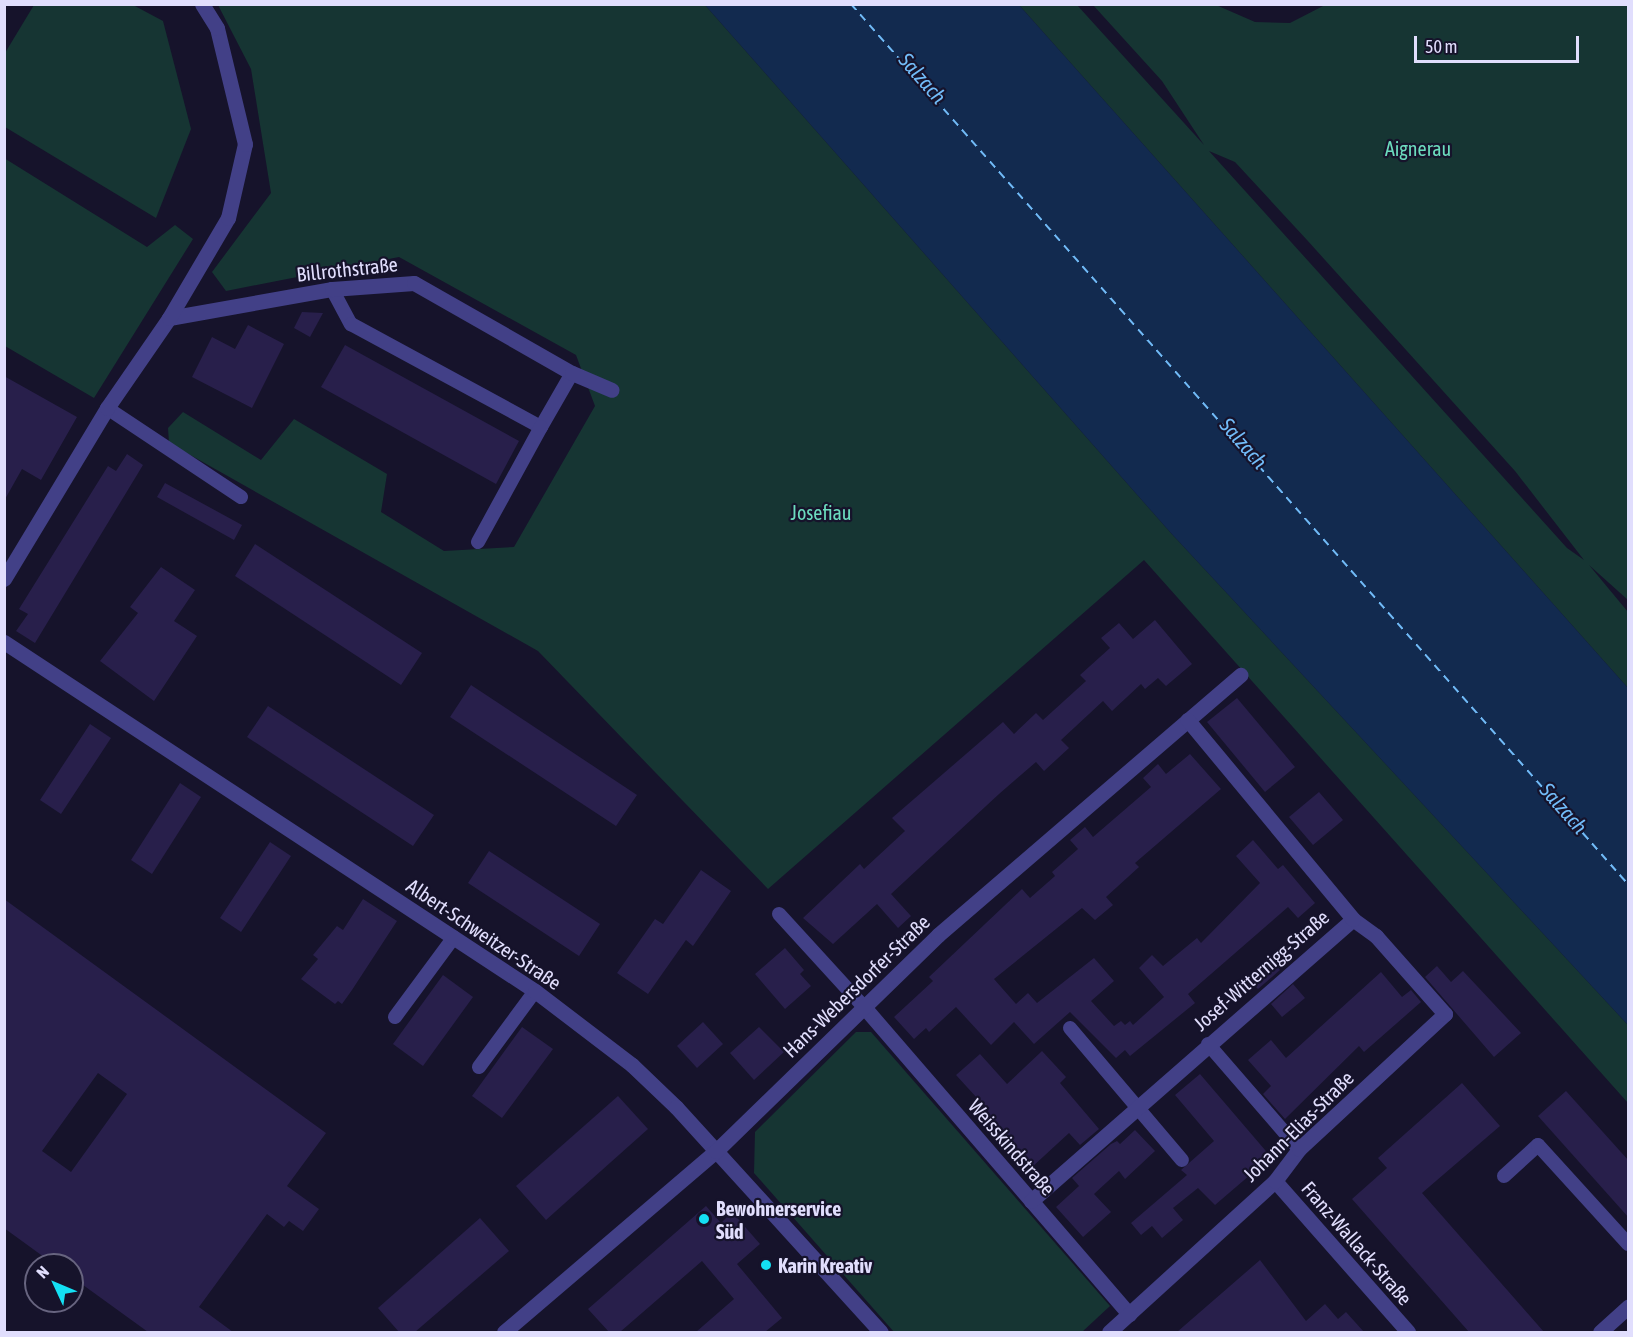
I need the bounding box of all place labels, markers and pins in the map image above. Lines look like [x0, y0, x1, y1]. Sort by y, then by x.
place label: Bewohnerservice Süd [716, 1196, 841, 1243]
marker: Bewohnerservice Süd [697, 1212, 711, 1226]
place label: Karin Kreativ [778, 1253, 872, 1277]
marker: Karin Kreativ [759, 1258, 773, 1272]

